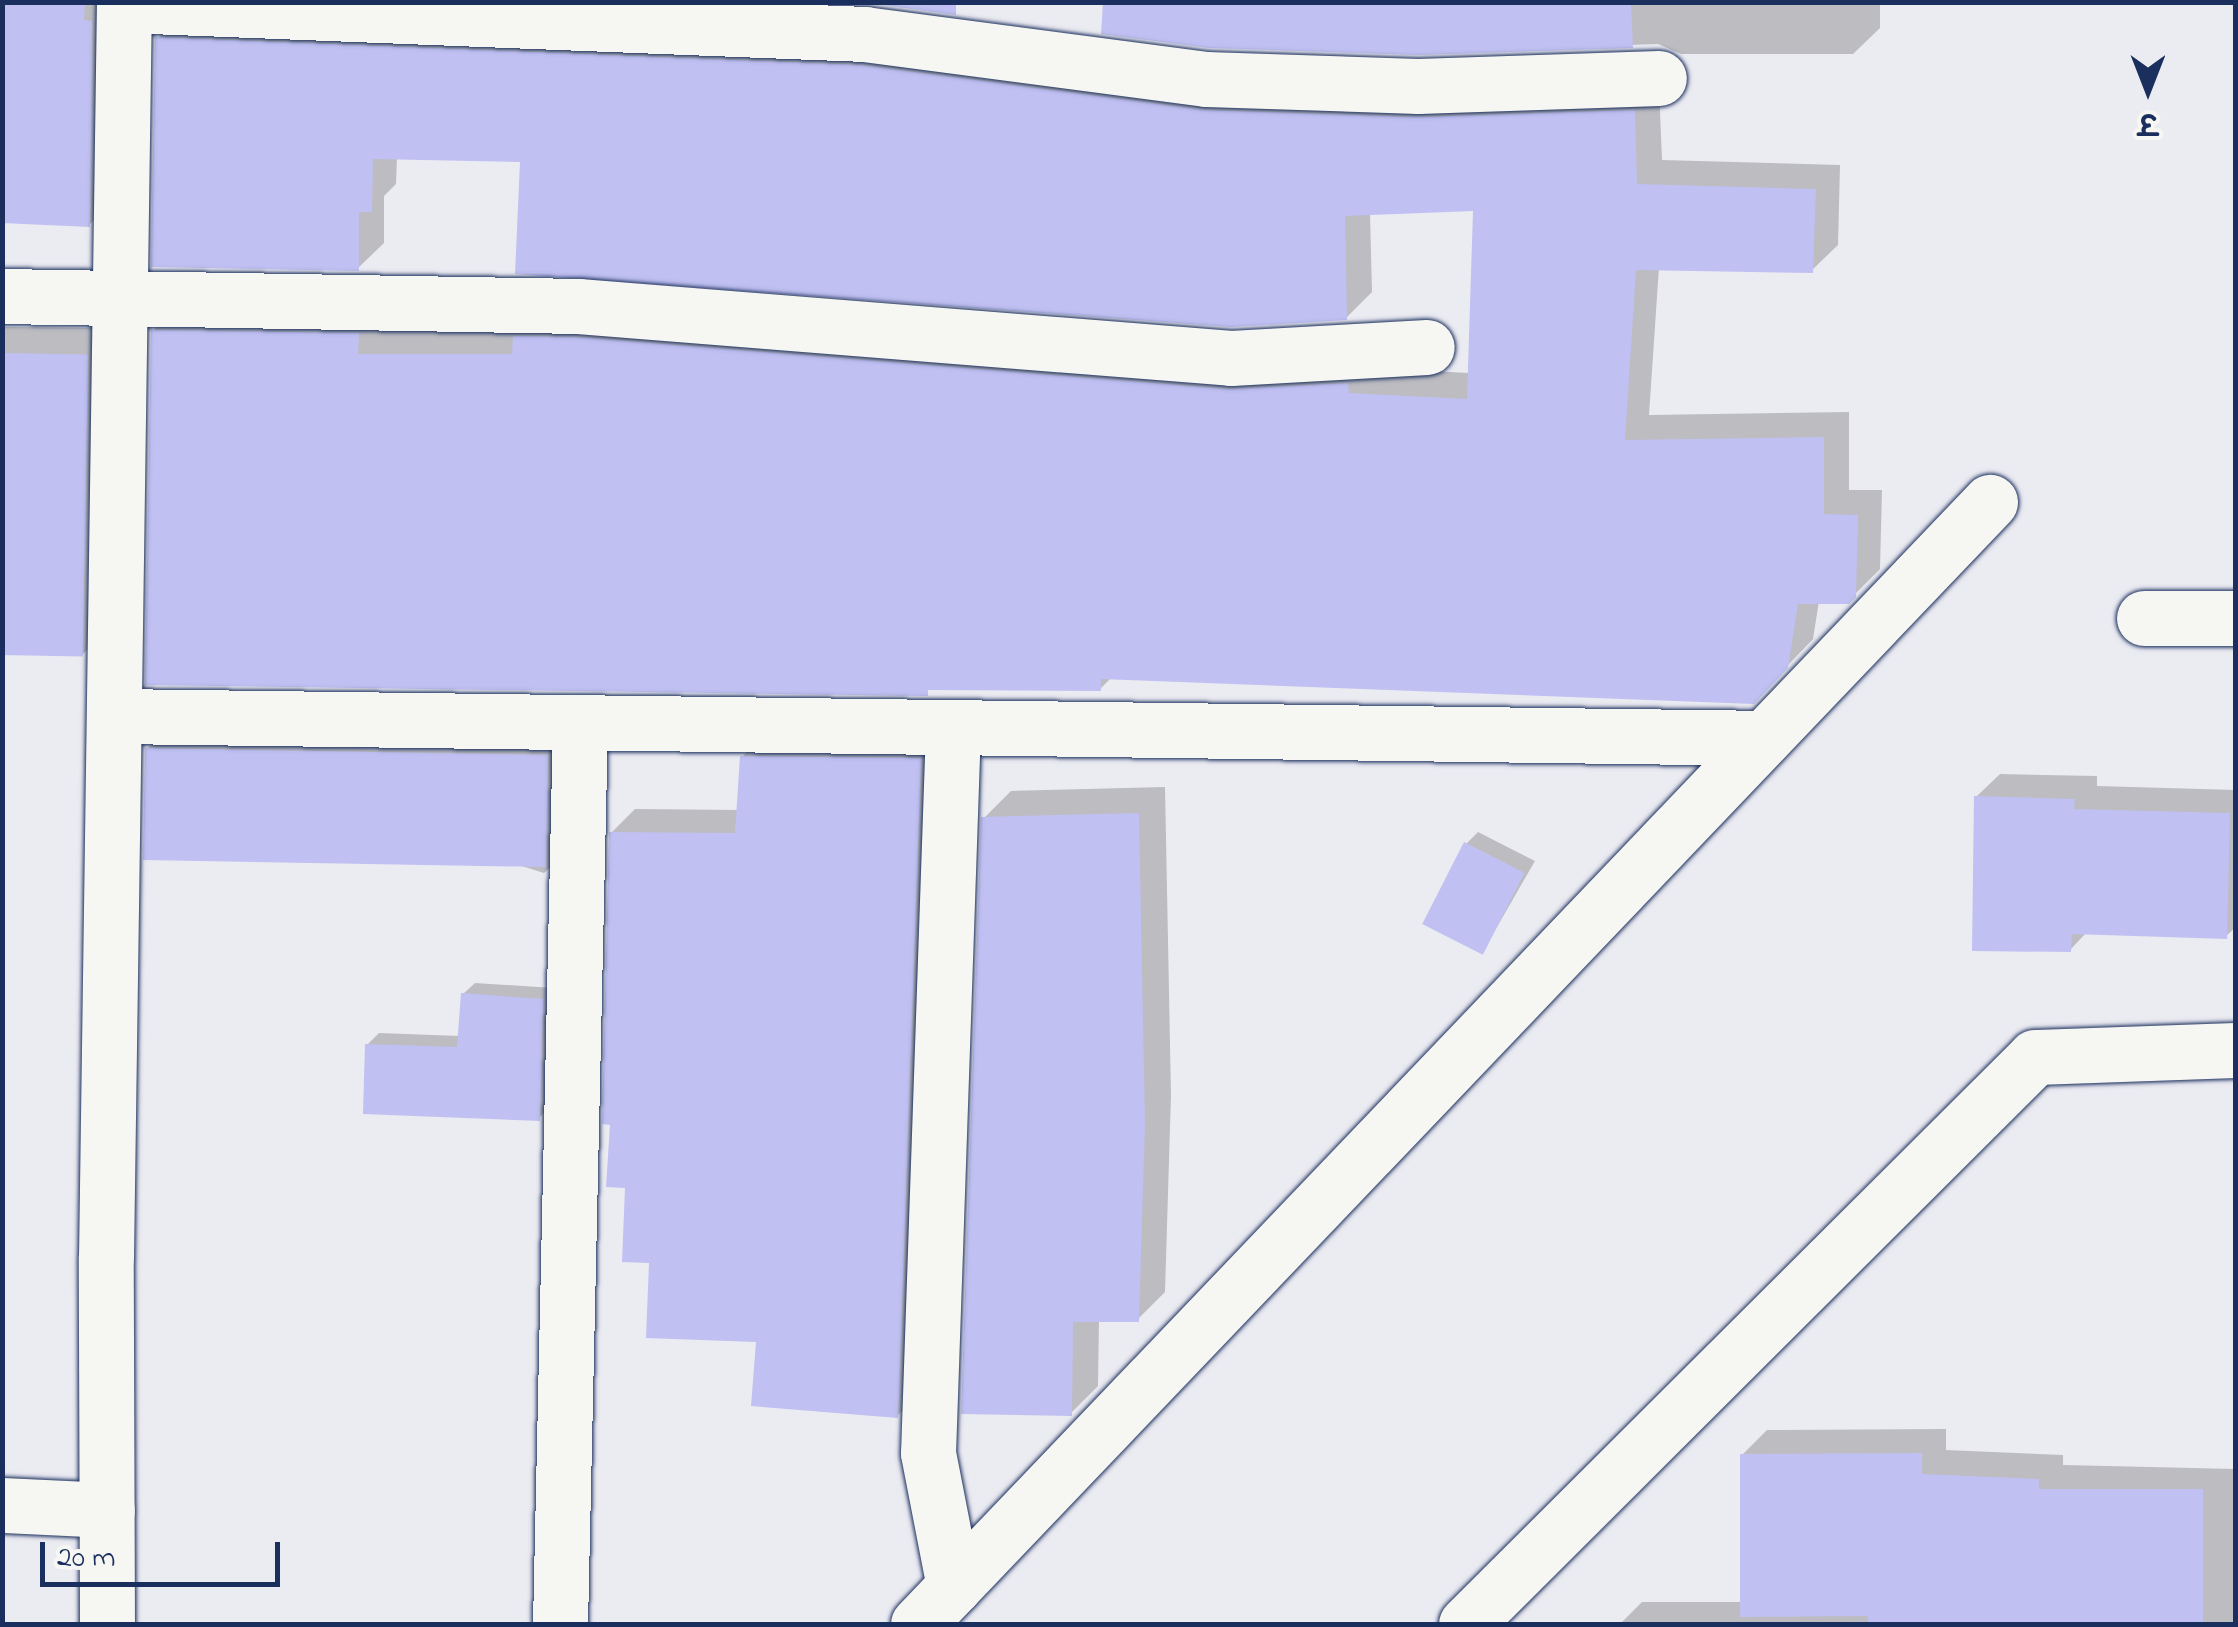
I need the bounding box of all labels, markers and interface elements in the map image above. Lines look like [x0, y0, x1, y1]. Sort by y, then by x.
north arrow [2098, 40, 2198, 140]
text: उ [2139, 100, 2157, 141]
scale bar [45, 1522, 285, 1584]
text: 20 m [57, 1537, 116, 1581]

